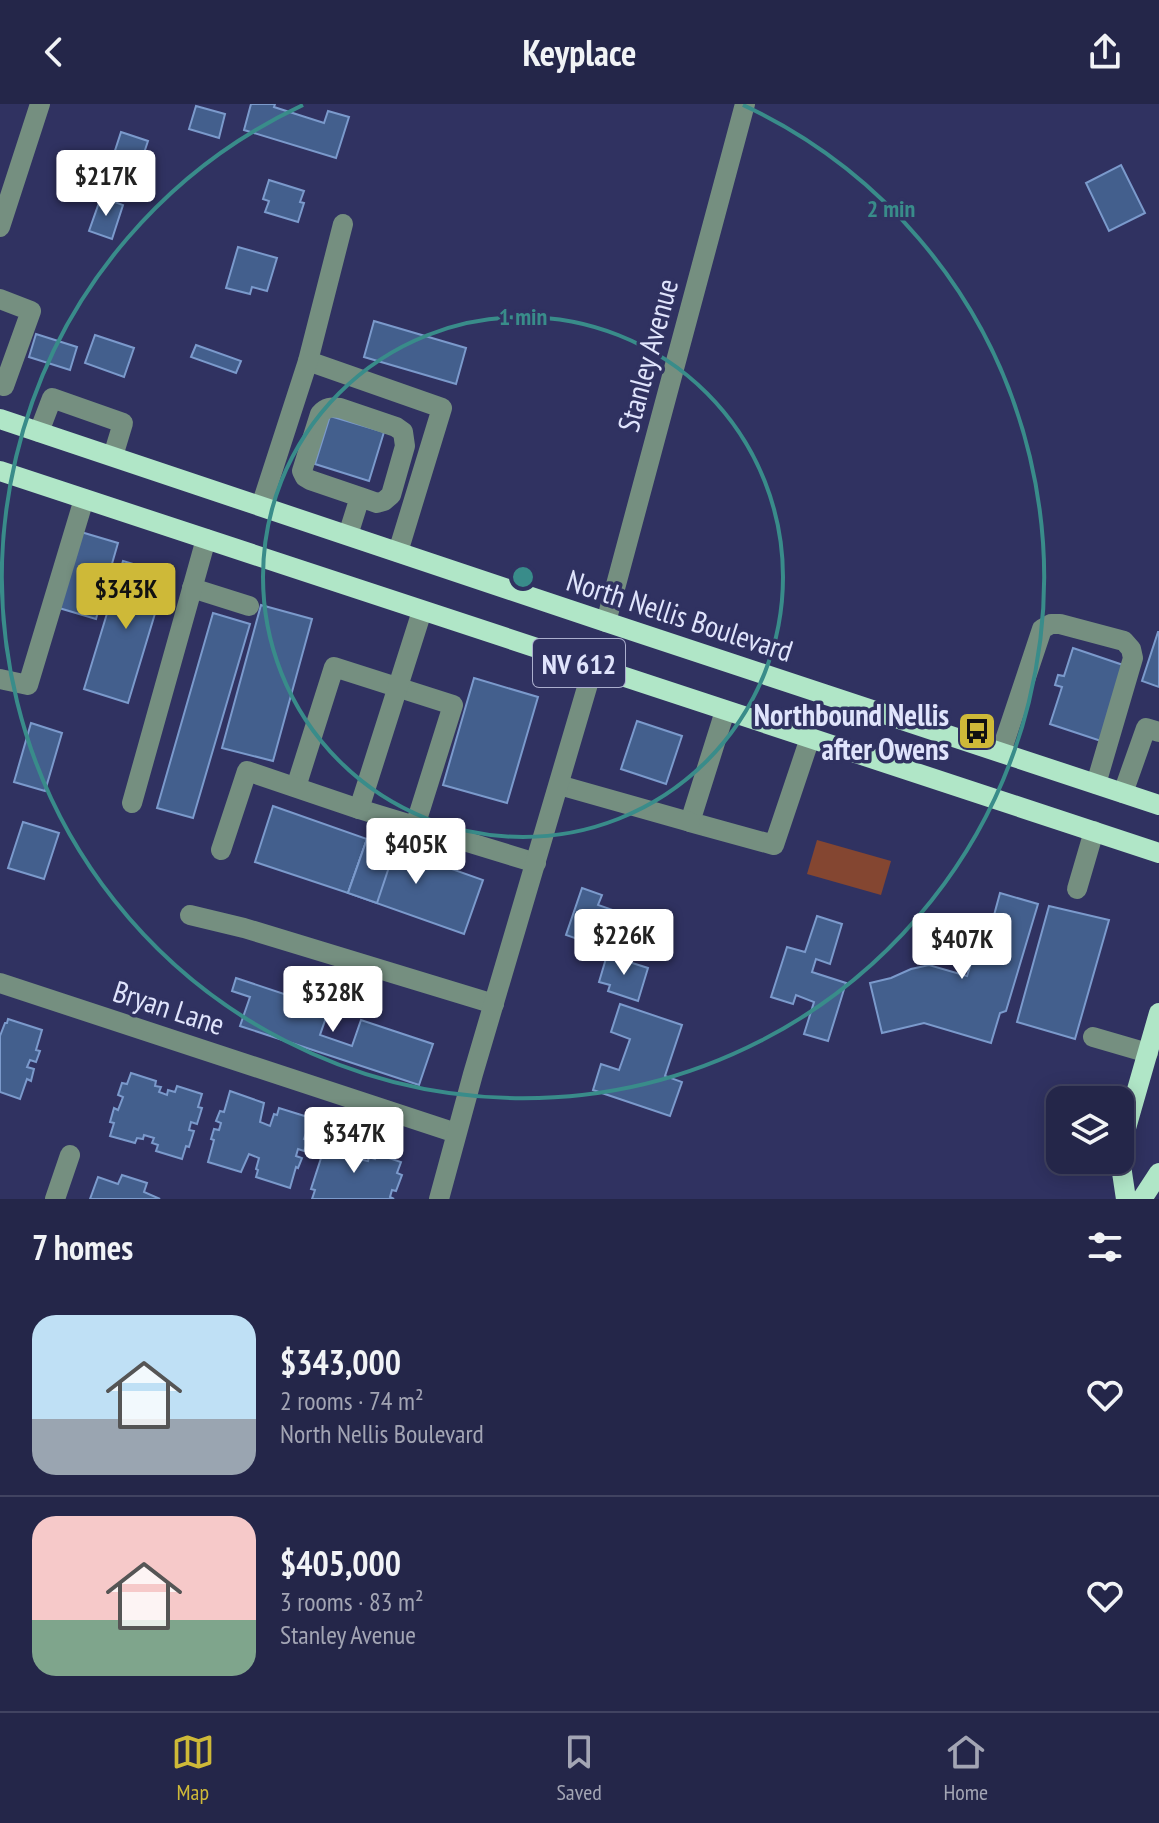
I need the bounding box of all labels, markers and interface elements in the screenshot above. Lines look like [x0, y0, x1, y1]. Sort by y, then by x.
text: Keyplace [523, 29, 636, 76]
icon: back [32, 30, 76, 74]
icon: share [1083, 30, 1127, 74]
pin: $217K [50, 150, 162, 218]
text: $217K [74, 159, 138, 192]
text: 2 min [867, 193, 915, 224]
street label: Stanley Avenue [608, 274, 686, 436]
text: 1 min [499, 301, 547, 332]
street label: North Nellis Boulevard [562, 560, 798, 670]
pin: $343K [70, 563, 182, 631]
centre of rings [509, 563, 537, 591]
text: $343K [94, 572, 158, 605]
road number: NV 612 [533, 639, 625, 687]
place label: Northbound Nellis after Owens [754, 695, 949, 768]
bus stop icon: Northbound Nellis after Owens [956, 710, 998, 752]
pin: $405K [360, 818, 472, 886]
text: $405K [384, 827, 448, 860]
pin: $226K [568, 909, 680, 977]
pin: $407K [906, 913, 1018, 981]
text: $226K [592, 918, 656, 951]
text: $407K [930, 922, 994, 955]
pin: $328K [277, 966, 389, 1034]
street label: Bryan Lane [108, 971, 230, 1043]
text: $328K [301, 975, 365, 1008]
map controls [1046, 1086, 1134, 1174]
button: layers [1046, 1086, 1134, 1174]
pin: $347K [298, 1107, 410, 1175]
text: $347K [322, 1116, 386, 1149]
text: 7 homes [32, 1225, 133, 1269]
icon: filters [1083, 1225, 1127, 1269]
text: $343,000 [280, 1340, 401, 1384]
icon: home [96, 1347, 192, 1443]
icon: heart [1083, 1373, 1127, 1417]
text: 2 rooms · 74 m² [280, 1384, 424, 1417]
text: North Nellis Boulevard [280, 1417, 484, 1450]
text: $405,000 [280, 1541, 401, 1585]
icon: home [96, 1548, 192, 1644]
icon: heart [1083, 1574, 1127, 1618]
text: 3 rooms · 83 m² [280, 1585, 424, 1618]
text: Stanley Avenue [280, 1618, 416, 1651]
tab: Map [171, 1730, 215, 1806]
tab: Saved [556, 1730, 602, 1806]
tab: Home [943, 1730, 988, 1806]

